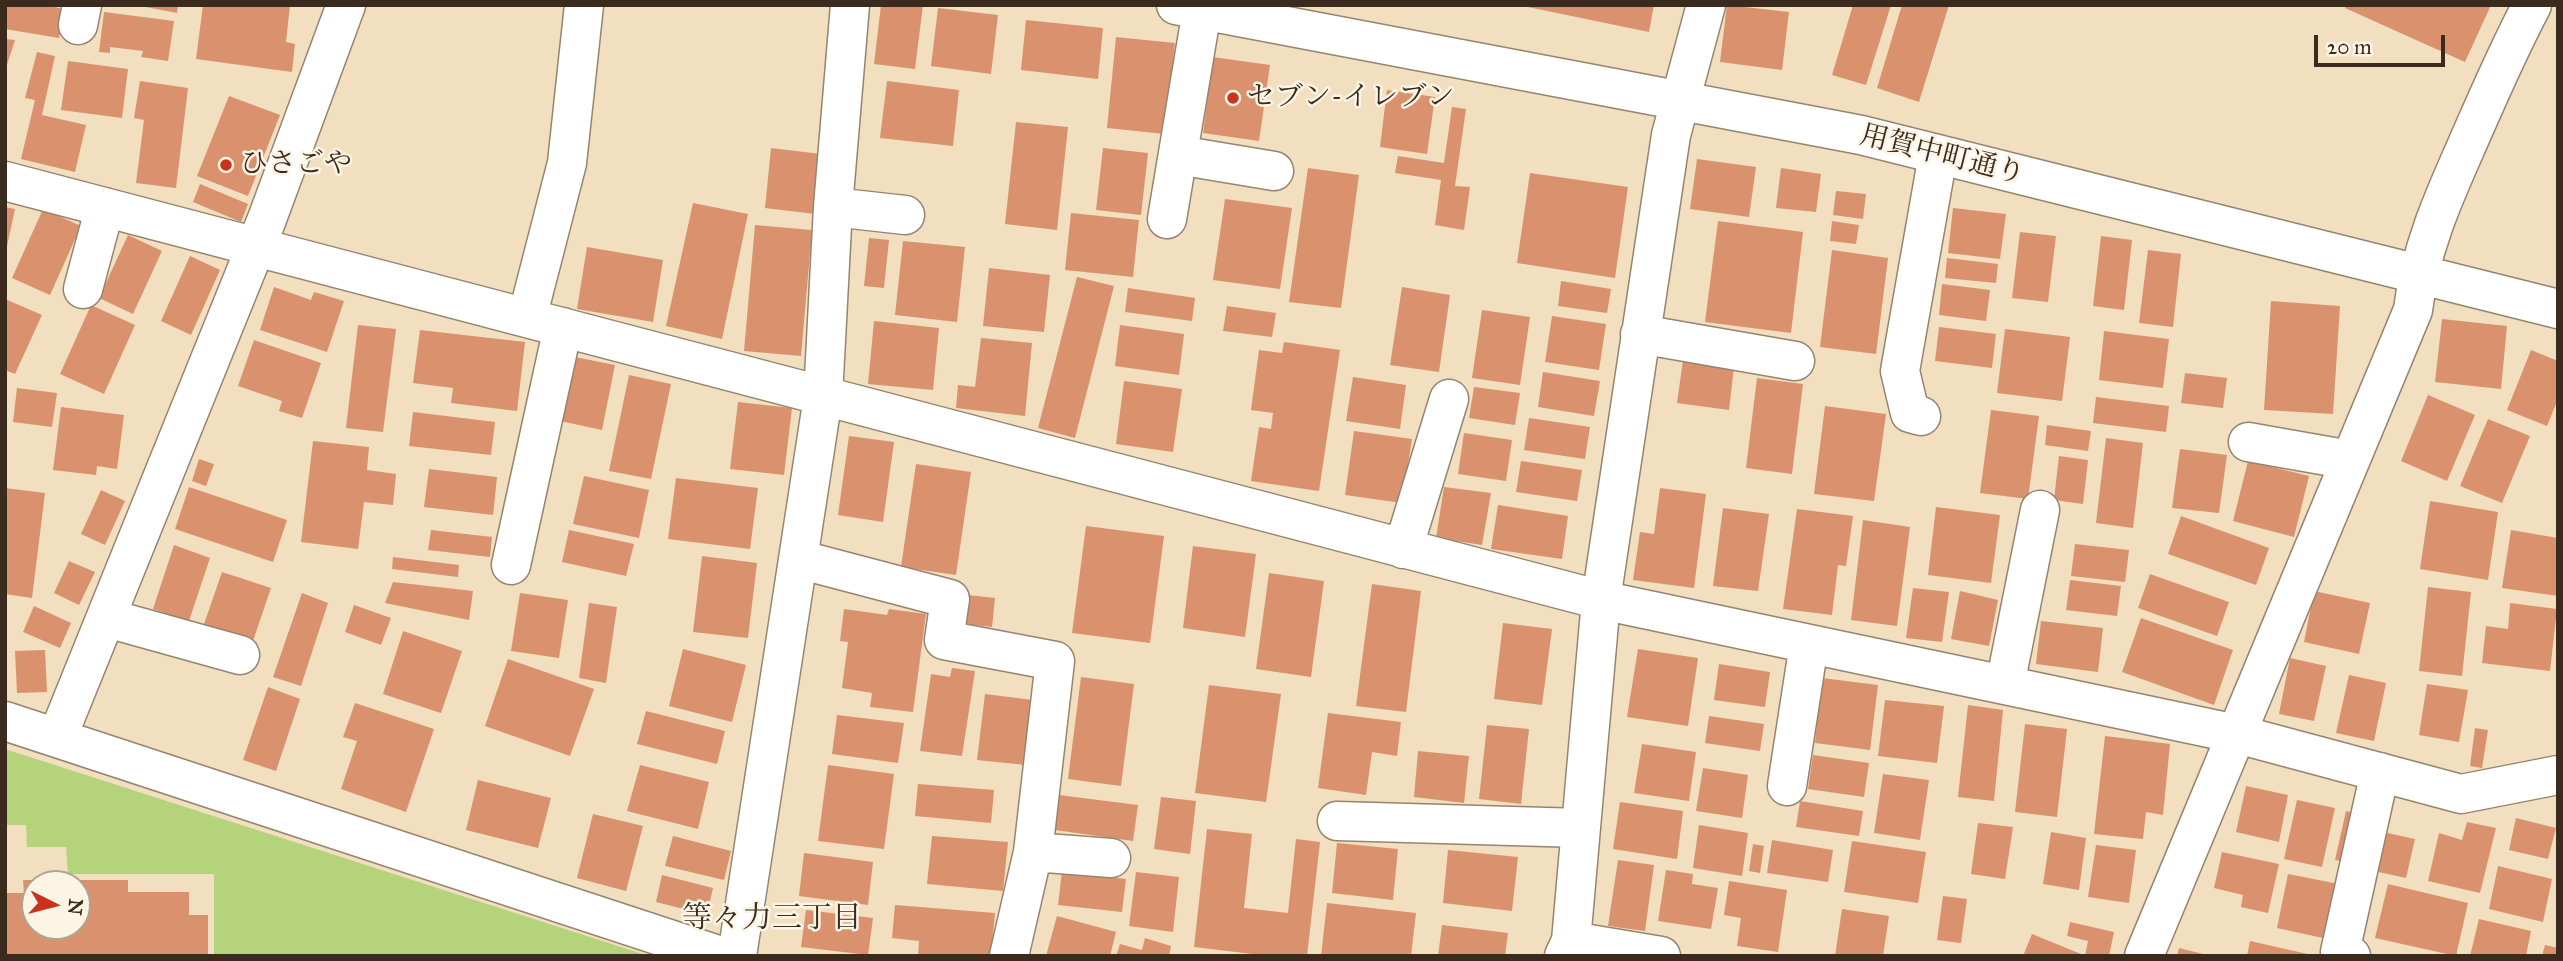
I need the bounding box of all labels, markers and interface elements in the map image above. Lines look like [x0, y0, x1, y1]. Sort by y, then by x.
scale bar [2318, 21, 2449, 65]
text: 20 m [2327, 34, 2372, 60]
place label: セブン-イレブン [1247, 81, 1454, 115]
marker: セブン-イレブン [1225, 90, 1241, 106]
street label: 用賀中町通り [1856, 119, 2028, 193]
place label: ひさごや [240, 148, 352, 182]
marker: ひさごや [218, 157, 234, 173]
north arrow [21, 870, 91, 940]
text: N [63, 898, 88, 916]
district label: 等々力三丁目 [682, 902, 862, 938]

